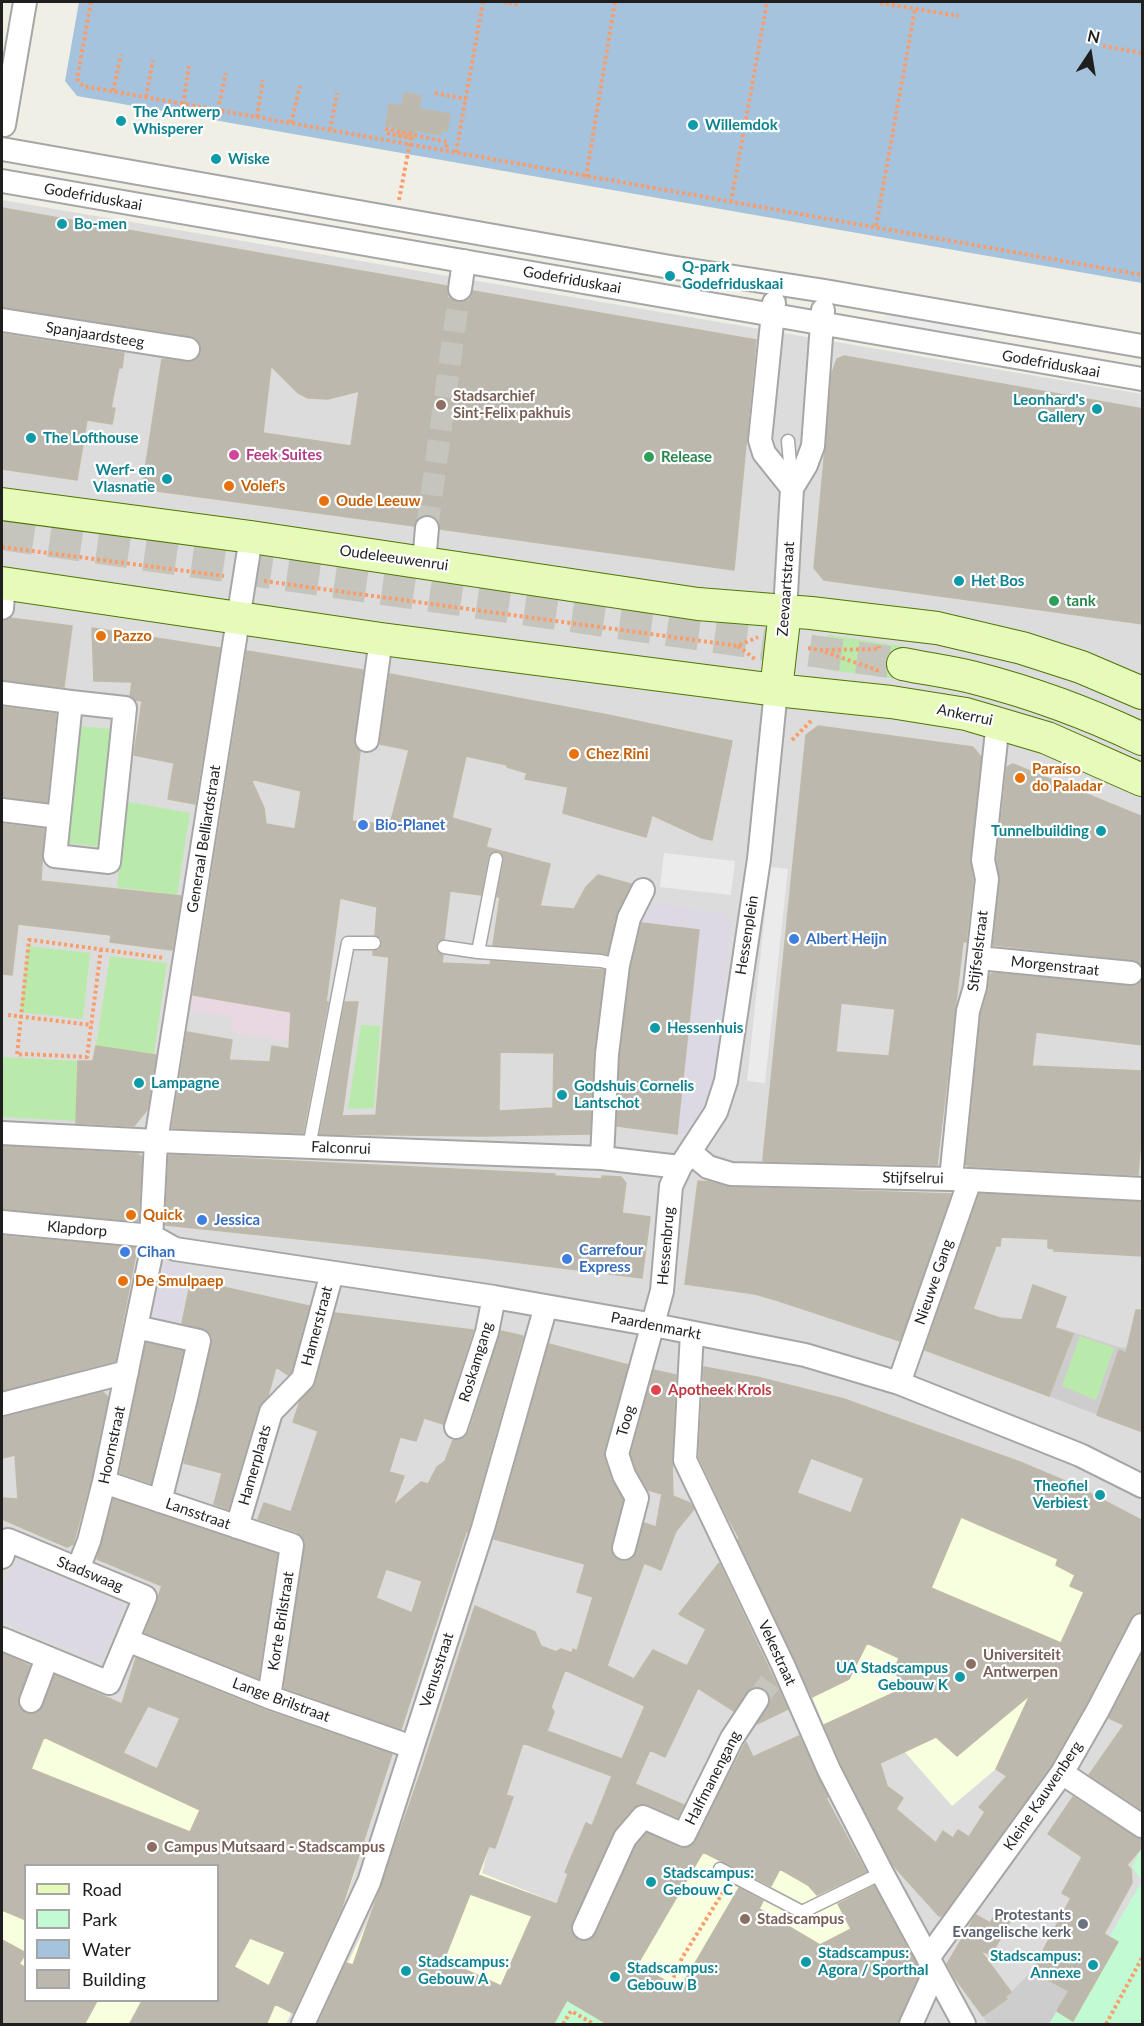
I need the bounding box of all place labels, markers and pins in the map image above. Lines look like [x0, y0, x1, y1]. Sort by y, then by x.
place label: The Antwerp Whisperer [133, 103, 220, 138]
marker: The Antwerp Whisperer [114, 114, 128, 128]
place label: Willemdok [705, 116, 778, 134]
marker: Willemdok [686, 118, 700, 132]
place label: Wiske [228, 150, 270, 168]
marker: Wiske [209, 152, 223, 166]
place label: Bo-men [74, 215, 127, 233]
marker: Bo-men [55, 217, 69, 231]
place label: Q-park Godefriduskaai [682, 258, 783, 293]
marker: Q-park Godefriduskaai [663, 269, 677, 283]
place label: Stadsarchief Sint-Felix pakhuis [453, 387, 571, 422]
place label: Leonhard's Gallery [1013, 391, 1085, 426]
marker: Stadsarchief Sint-Felix pakhuis [434, 398, 448, 412]
marker: Leonhard's Gallery [1090, 402, 1104, 416]
place label: The Lofthouse [43, 429, 139, 447]
marker: The Lofthouse [24, 431, 38, 445]
place label: Feek Suites [246, 446, 322, 464]
marker: Feek Suites [227, 448, 241, 462]
place label: Release [661, 448, 712, 466]
marker: Release [642, 450, 656, 464]
place label: Werf- en Vlasnatie [93, 461, 155, 496]
marker: Werf- en Vlasnatie [160, 472, 174, 486]
place label: Volef's [241, 477, 285, 495]
marker: Volef's [222, 479, 236, 493]
place label: Oude Leeuw [336, 492, 421, 510]
marker: Oude Leeuw [317, 494, 331, 508]
place label: Het Bos [971, 572, 1024, 590]
marker: Het Bos [952, 574, 966, 588]
place label: tank [1066, 592, 1096, 610]
marker: tank [1047, 594, 1061, 608]
place label: Pazzo [113, 627, 152, 645]
marker: Pazzo [94, 629, 108, 643]
place label: Chez Rini [586, 745, 649, 763]
marker: Chez Rini [567, 747, 581, 761]
place label: Paraíso do Paladar [1032, 760, 1102, 795]
marker: Paraíso do Paladar [1013, 771, 1027, 785]
place label: Bio-Planet [375, 816, 445, 834]
marker: Bio-Planet [356, 818, 370, 832]
place label: Tunnelbuilding [991, 822, 1089, 840]
marker: Tunnelbuilding [1094, 824, 1108, 838]
place label: Albert Heijn [806, 930, 887, 948]
marker: Albert Heijn [787, 932, 801, 946]
place label: Hessenhuis [667, 1019, 743, 1037]
marker: Hessenhuis [648, 1021, 662, 1035]
place label: Lampagne [151, 1074, 219, 1092]
marker: Lampagne [132, 1076, 146, 1090]
place label: Godshuis Cornelis Lantschot [574, 1077, 694, 1112]
marker: Godshuis Cornelis Lantschot [555, 1088, 569, 1102]
place label: Quick [143, 1206, 183, 1224]
marker: Quick [124, 1208, 138, 1222]
place label: Jessica [214, 1211, 260, 1229]
marker: Jessica [195, 1213, 209, 1227]
place label: Carrefour Express [579, 1241, 643, 1276]
place label: Cihan [137, 1243, 175, 1261]
marker: Cihan [118, 1245, 132, 1259]
marker: Carrefour Express [560, 1252, 574, 1266]
place label: De Smulpaep [135, 1272, 223, 1290]
marker: De Smulpaep [116, 1274, 130, 1288]
place label: Apotheek Krols [668, 1381, 772, 1399]
marker: Apotheek Krols [649, 1383, 663, 1397]
place label: Theofiel Verbiest [1033, 1477, 1088, 1512]
marker: Theofiel Verbiest [1093, 1488, 1107, 1502]
place label: Universiteit Antwerpen [983, 1646, 1061, 1681]
marker: Universiteit Antwerpen [964, 1657, 978, 1671]
place label: UA Stadscampus Gebouw K [836, 1659, 948, 1694]
marker: UA Stadscampus Gebouw K [953, 1670, 967, 1684]
place label: Campus Mutsaard - Stadscampus [164, 1838, 385, 1856]
marker: Campus Mutsaard - Stadscampus [145, 1840, 159, 1854]
place label: Stadscampus: Gebouw C [663, 1864, 754, 1899]
marker: Stadscampus: Gebouw C [644, 1875, 658, 1889]
place label: Protestants Evangelische kerk [952, 1906, 1071, 1941]
place label: Stadscampus [757, 1910, 844, 1928]
marker: Stadscampus [738, 1912, 752, 1926]
marker: Protestants Evangelische kerk [1076, 1917, 1090, 1931]
place label: Stadscampus: Agora / Sporthal [818, 1944, 928, 1979]
place label: Stadscampus: Annexe [990, 1947, 1081, 1982]
place label: Stadscampus: Gebouw A [418, 1953, 509, 1988]
marker: Stadscampus: Agora / Sporthal [799, 1955, 813, 1969]
marker: Stadscampus: Annexe [1086, 1958, 1100, 1972]
place label: Stadscampus: Gebouw B [627, 1959, 718, 1994]
marker: Stadscampus: Gebouw A [399, 1964, 413, 1978]
marker: Stadscampus: Gebouw B [608, 1970, 622, 1984]

